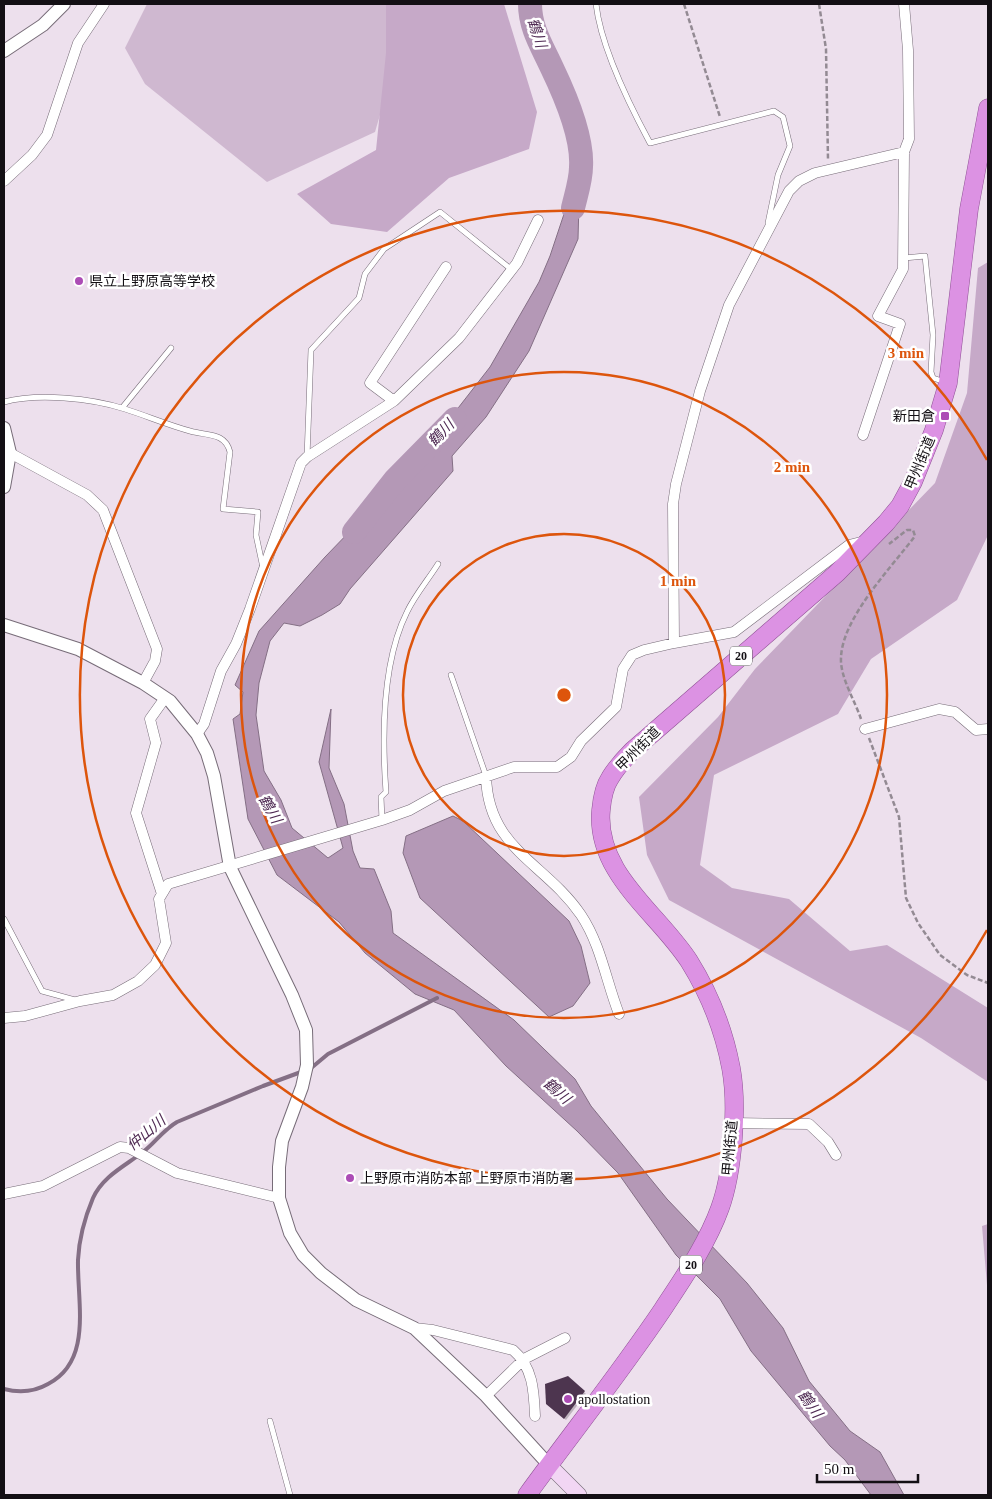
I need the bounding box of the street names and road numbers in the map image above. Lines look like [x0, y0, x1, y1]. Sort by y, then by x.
street label: 甲州街道 [901, 434, 938, 492]
road number: 20 [730, 646, 752, 666]
street label: 甲州街道 [612, 723, 663, 774]
street label: 甲州街道 [719, 1119, 740, 1177]
road number: 20 [680, 1256, 702, 1274]

